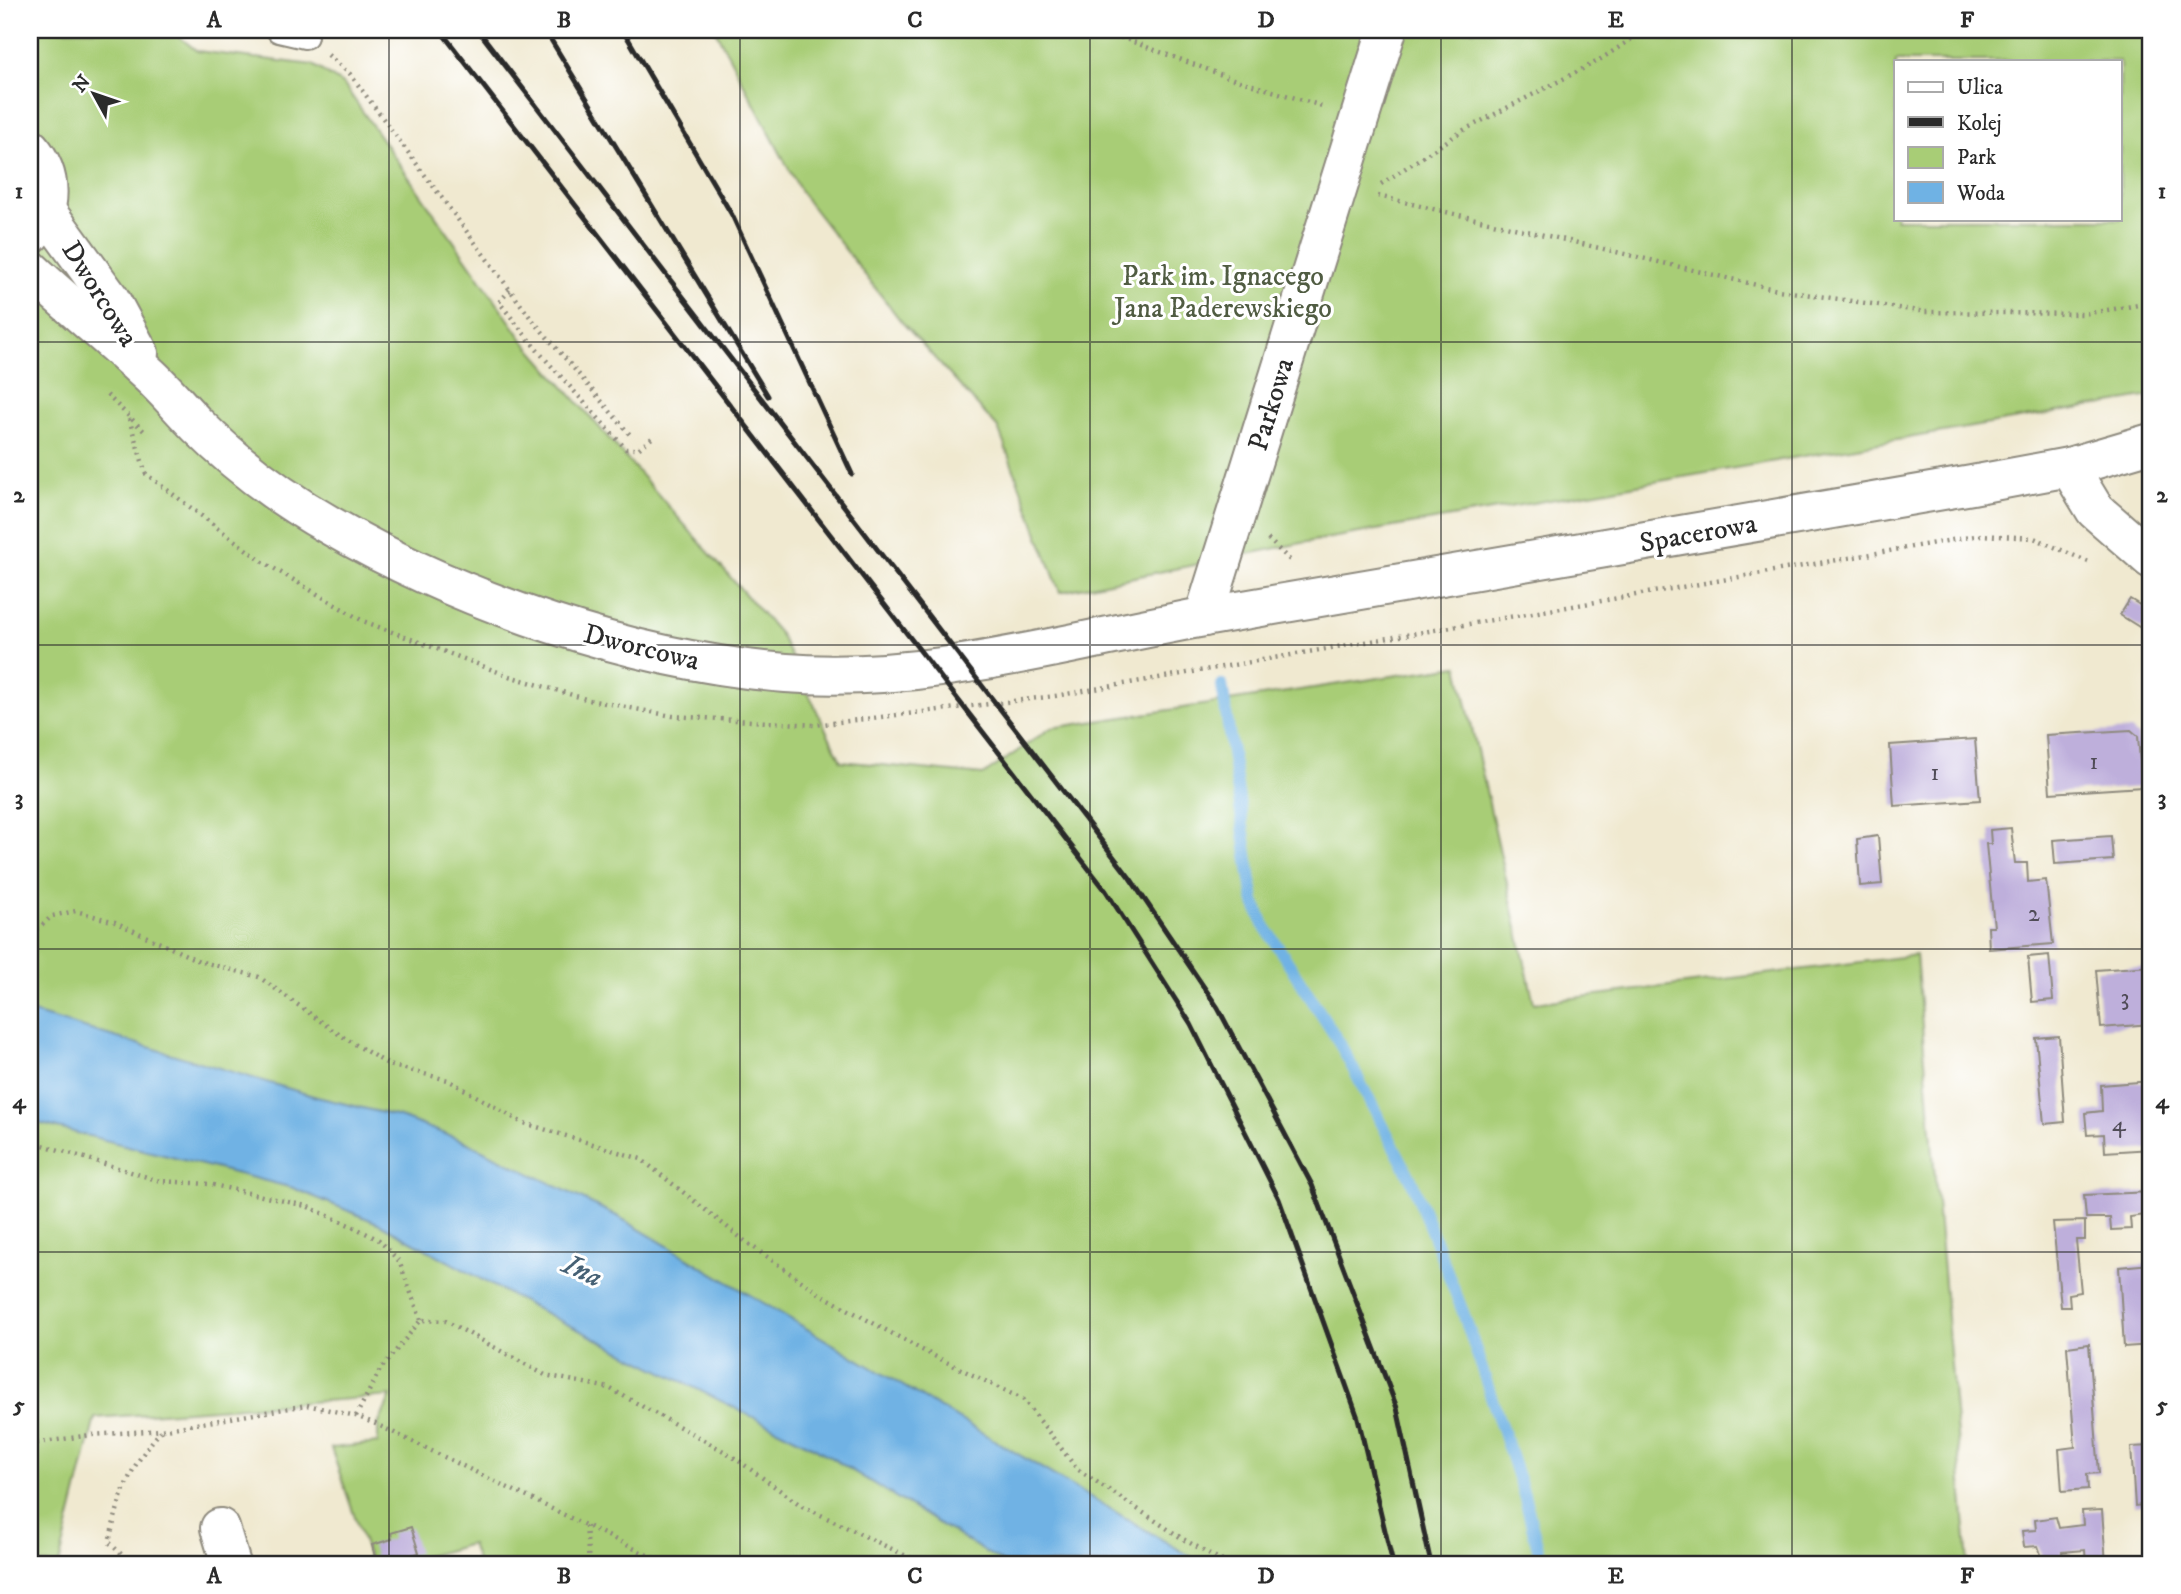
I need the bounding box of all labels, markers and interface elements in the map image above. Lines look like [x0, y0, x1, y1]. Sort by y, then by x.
text: A [206, 6, 223, 35]
text: B [557, 6, 571, 35]
text: C [907, 6, 923, 35]
text: D [1257, 6, 1275, 35]
text: E [1608, 6, 1624, 35]
text: F [1960, 6, 1975, 35]
north arrow [60, 60, 130, 130]
legend [1894, 60, 2122, 220]
text: N [68, 70, 96, 97]
text: Ulica [1957, 75, 2003, 101]
text: Kolej [1957, 111, 2002, 137]
text: Park [1957, 145, 1997, 171]
text: 1 [15, 177, 23, 206]
text: 1 [2158, 177, 2166, 206]
text: Woda [1956, 181, 2005, 207]
street label: Dworcowa [54, 234, 146, 353]
park label: Park im. Ignacego Jana Paderewskiego [1111, 259, 1332, 326]
street label: Parkowa [1241, 354, 1302, 455]
text: 2 [13, 481, 25, 510]
text: 2 [2156, 481, 2168, 510]
street label: Spacerowa [1637, 506, 1760, 561]
street label: Dworcowa [580, 616, 703, 679]
house number: 1 [2090, 747, 2098, 777]
house number: 1 [1931, 758, 1939, 788]
text: 3 [15, 784, 23, 813]
text: 3 [2158, 784, 2166, 813]
house number: 2 [2028, 899, 2040, 929]
house number: 3 [2121, 983, 2129, 1013]
text: 4 [12, 1087, 27, 1116]
text: 4 [2155, 1087, 2170, 1116]
house number: 4 [2112, 1109, 2127, 1139]
water label: Ina [555, 1245, 608, 1297]
text: 5 [12, 1391, 25, 1420]
text: 5 [2155, 1391, 2168, 1420]
text: A [206, 1562, 223, 1591]
text: B [557, 1562, 571, 1591]
text: C [907, 1562, 923, 1591]
text: D [1257, 1562, 1275, 1591]
text: E [1608, 1562, 1624, 1591]
text: F [1960, 1562, 1975, 1591]

